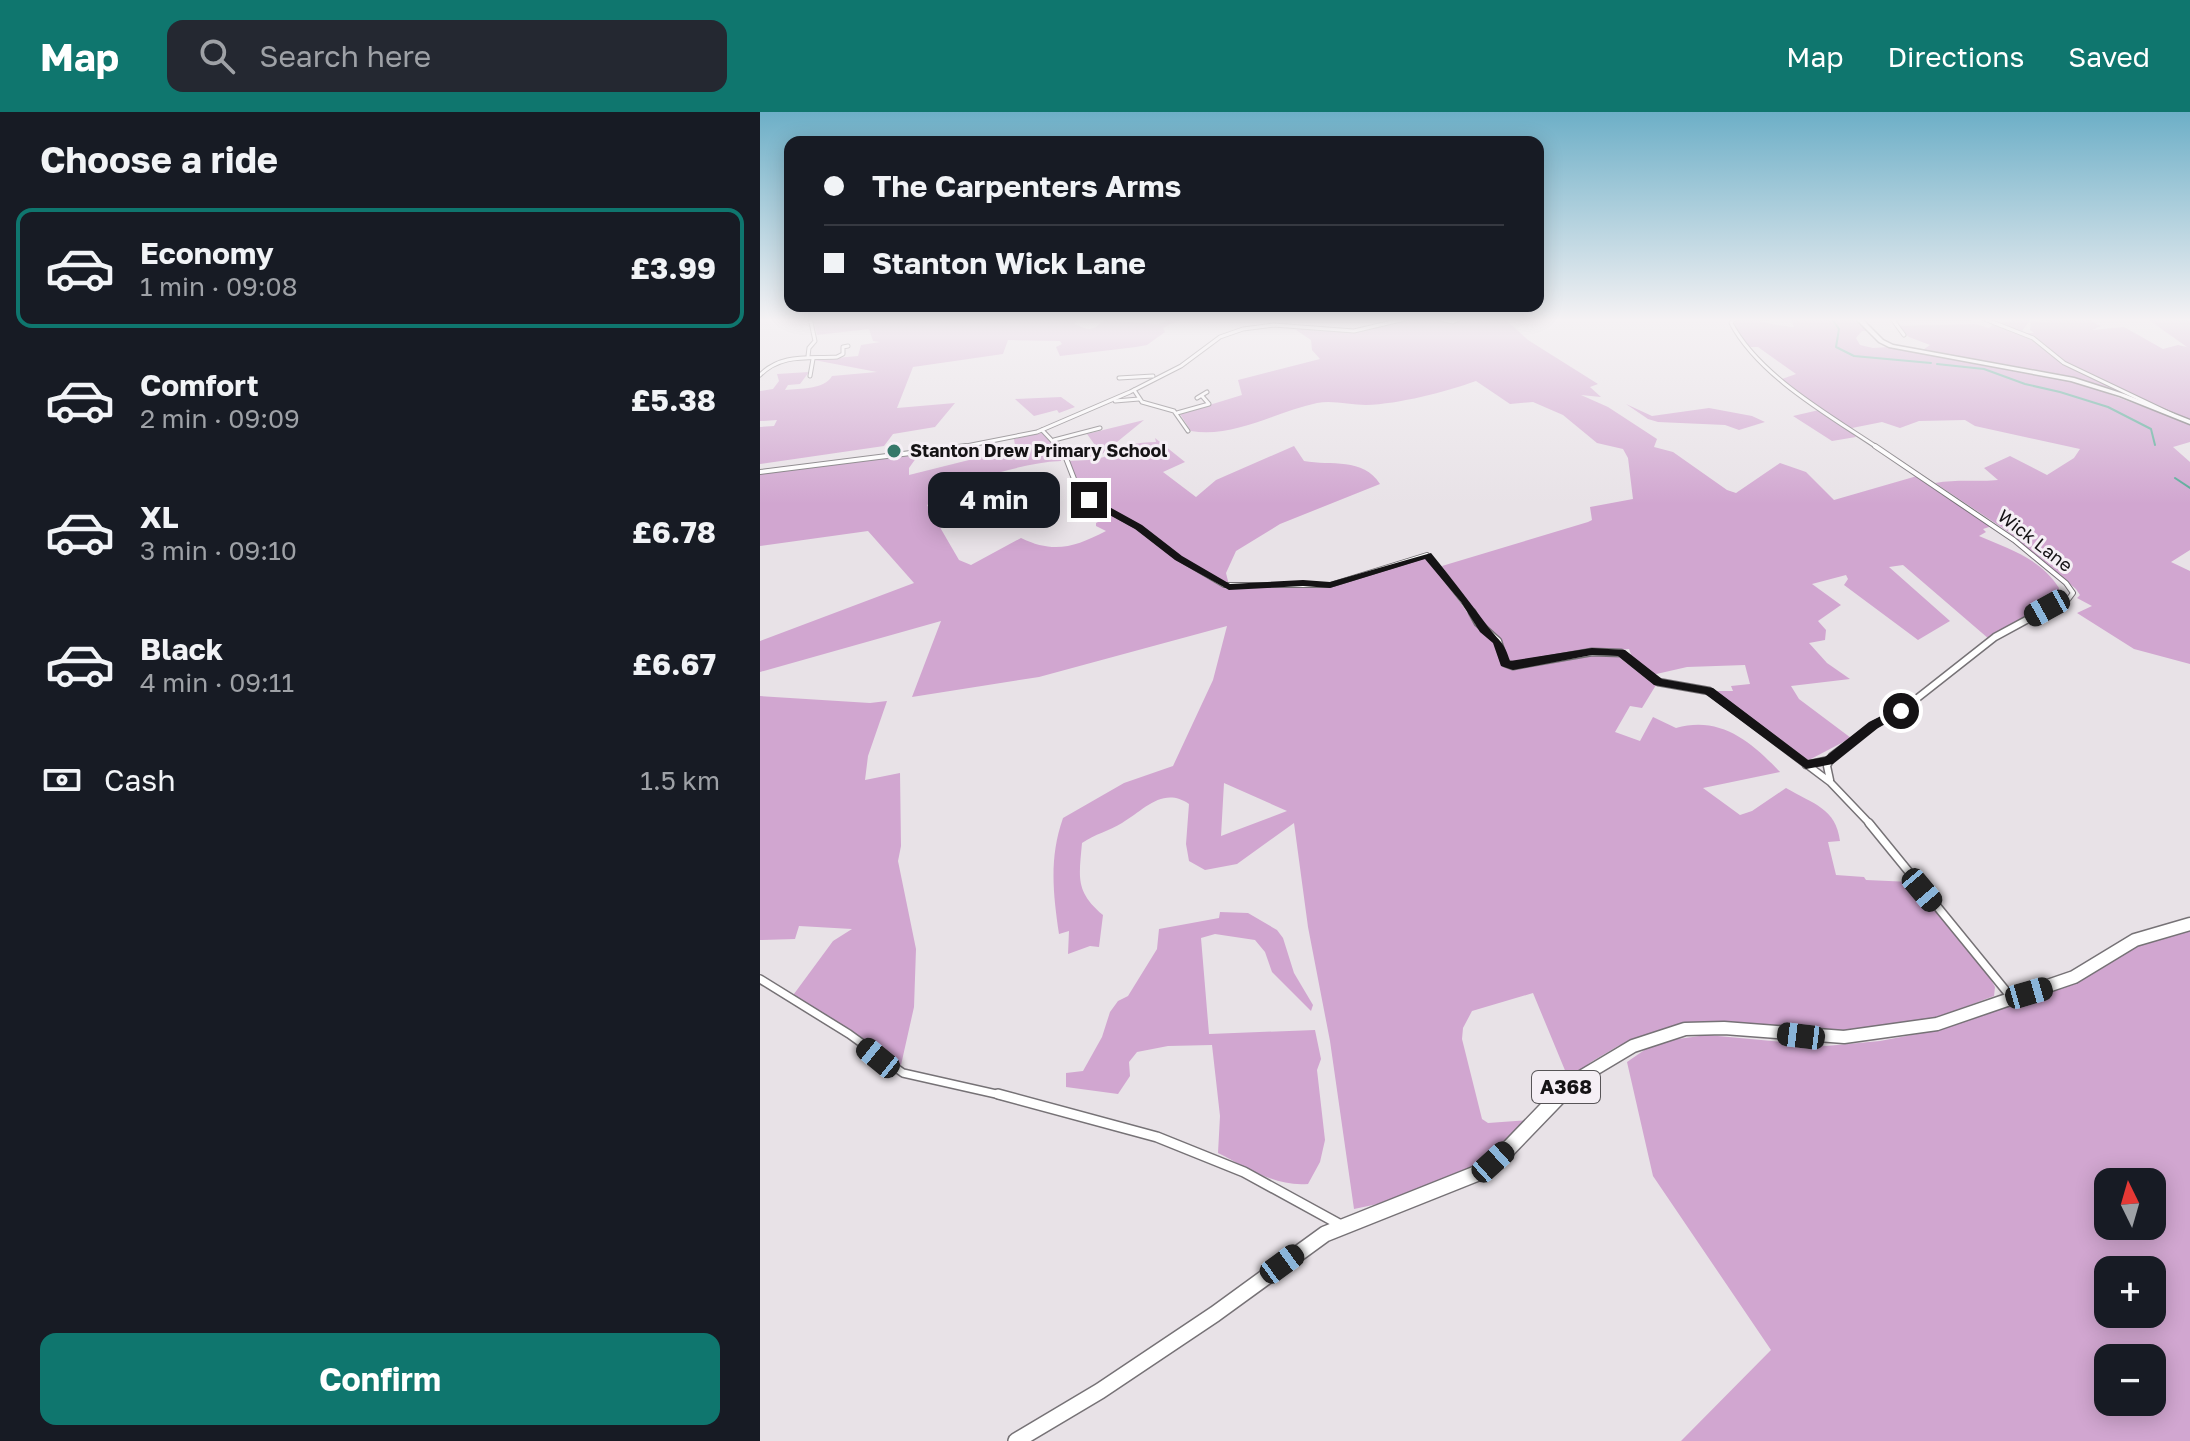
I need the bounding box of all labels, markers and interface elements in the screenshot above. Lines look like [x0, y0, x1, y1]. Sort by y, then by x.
search box [167, 20, 727, 92]
text: Map [40, 34, 119, 79]
icon: search [195, 34, 239, 78]
text: Search here [259, 38, 431, 74]
text: Map [1786, 40, 1843, 73]
text: Directions [1887, 40, 2024, 73]
text: Saved [2068, 40, 2150, 73]
text: Choose a ride [40, 138, 278, 181]
text: The Carpenters Arms [872, 168, 1181, 204]
icon: car [44, 232, 116, 304]
text: Economy [140, 235, 274, 271]
text: Stanton Wick Lane [872, 245, 1146, 281]
text: £3.99 [630, 250, 716, 286]
text: 1 min · 09:08 [140, 271, 298, 302]
icon: car [44, 364, 116, 436]
text: Comfort [140, 367, 259, 403]
text: £5.38 [631, 382, 716, 418]
text: 2 min · 09:09 [140, 403, 300, 434]
place label: Stanton Drew Primary School [910, 439, 1167, 461]
marker: Stanton Drew Primary School [885, 442, 903, 460]
callout: 4 min [929, 472, 1061, 528]
route end [1071, 482, 1107, 518]
text: 4 min [960, 484, 1028, 515]
icon: car [44, 496, 116, 568]
text: XL [140, 499, 179, 535]
street label: Wick Lane [1994, 504, 2077, 576]
text: £6.78 [632, 514, 716, 550]
text: 3 min · 09:10 [140, 535, 297, 566]
car [2020, 586, 2074, 630]
icon: car [44, 628, 116, 700]
text: Black [140, 631, 223, 667]
text: £6.67 [632, 646, 716, 682]
text: 4 min · 09:11 [140, 667, 294, 698]
route start [1883, 693, 1919, 729]
icon: cash [40, 758, 84, 802]
text: Cash [104, 762, 176, 798]
text: 1.5 km [640, 765, 720, 796]
car [1897, 864, 1947, 916]
car [2003, 975, 2055, 1011]
car [1776, 1021, 1826, 1051]
car [852, 1034, 904, 1082]
road number: A368 [1532, 1071, 1600, 1103]
car [1467, 1137, 1519, 1187]
north arrow [2094, 1168, 2166, 1240]
map controls [2094, 1168, 2166, 1416]
car [1256, 1240, 1308, 1288]
button: + [2094, 1256, 2166, 1328]
button: Confirm [40, 1333, 720, 1425]
button: − [2094, 1344, 2166, 1416]

